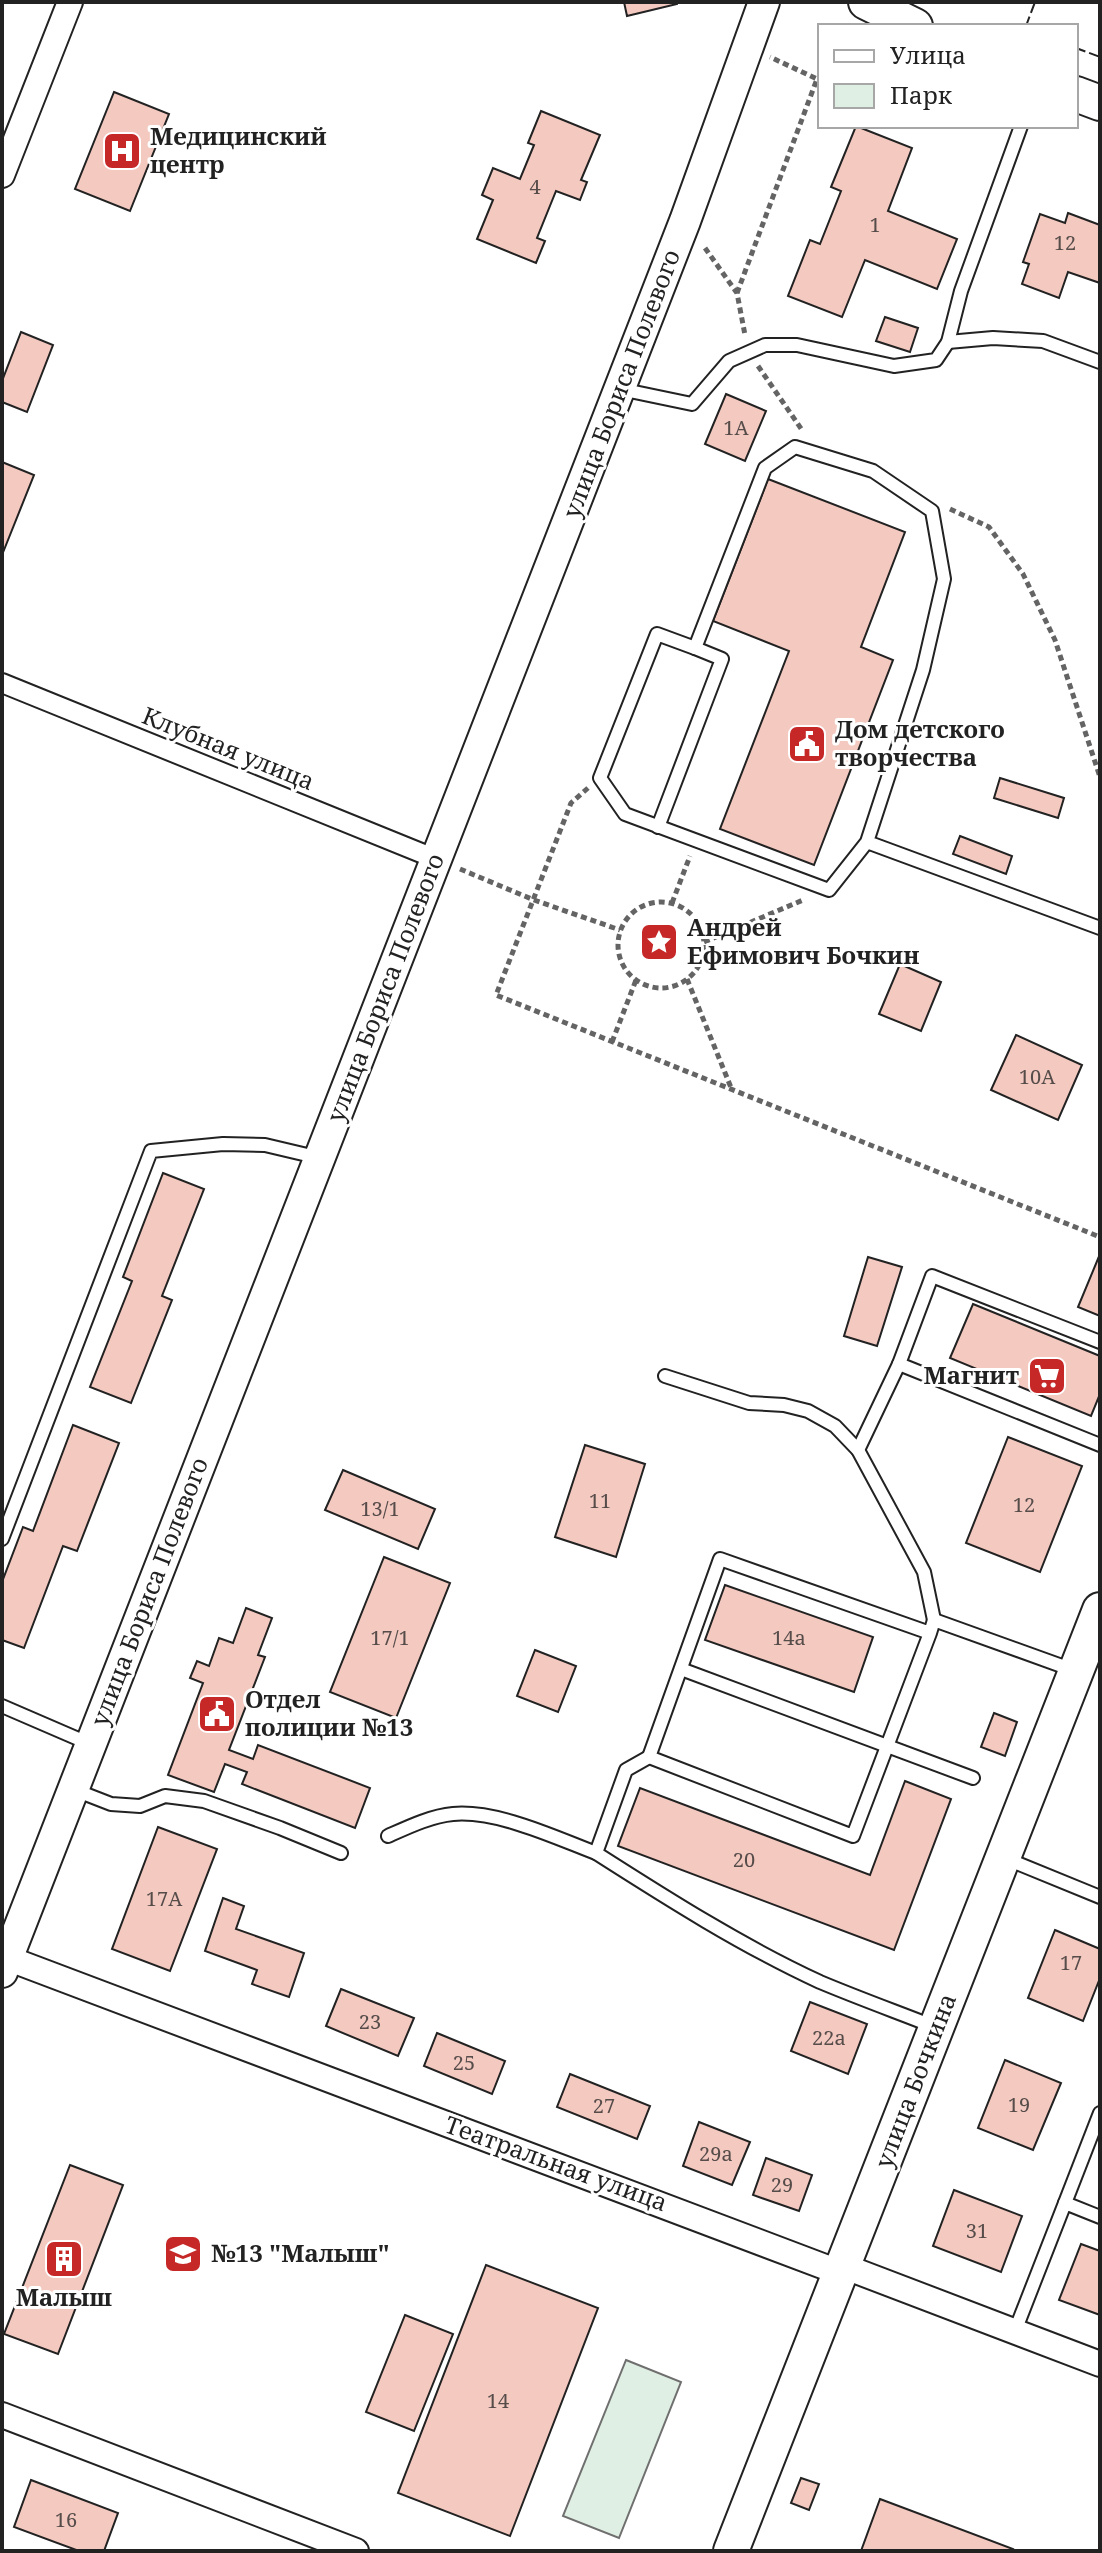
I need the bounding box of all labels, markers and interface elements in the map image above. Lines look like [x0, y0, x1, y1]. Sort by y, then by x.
legend [818, 24, 1078, 128]
text: Улица [890, 38, 966, 71]
text: Парк [890, 78, 953, 111]
place label: Медицинский центр [150, 119, 327, 180]
hospital icon: Медицинский центр [101, 130, 143, 172]
house number: 4 [529, 173, 541, 200]
house number: 1 [869, 211, 881, 238]
house number: 12 [1054, 229, 1076, 256]
street label: улица Бориса Полевого [554, 244, 687, 523]
house number: 1А [723, 414, 750, 441]
street label: Клубная улица [138, 698, 320, 797]
place label: Дом детского творчества [835, 712, 1005, 773]
public building icon: Дом детского творчества [786, 723, 828, 765]
street label: улица Бориса Полевого [318, 848, 451, 1127]
place label: Андрей Ефимович Бочкин [687, 910, 919, 971]
place icon: Андрей Ефимович Бочкин [638, 921, 680, 963]
house number: 10А [1019, 1063, 1056, 1090]
supermarket icon: Магнит [1026, 1355, 1068, 1397]
place label: Магнит [924, 1358, 1019, 1391]
street label: улица Бориса Полевого [82, 1452, 215, 1731]
house number: 11 [589, 1487, 611, 1514]
house number: 12 [1013, 1491, 1035, 1518]
house number: 13/1 [360, 1495, 400, 1522]
house number: 17/1 [370, 1624, 410, 1651]
house number: 14а [772, 1624, 806, 1651]
place label: Отдел полиции №13 [245, 1682, 413, 1743]
public building icon: Отдел полиции №13 [196, 1693, 238, 1735]
house number: 20 [733, 1846, 755, 1873]
house number: 17А [146, 1885, 183, 1912]
house number: 17 [1060, 1949, 1082, 1976]
street label: улица Бочкина [866, 1988, 963, 2173]
house number: 23 [359, 2008, 381, 2035]
house number: 22а [812, 2024, 846, 2051]
house number: 25 [453, 2049, 475, 2076]
house number: 19 [1008, 2091, 1030, 2118]
house number: 27 [593, 2092, 615, 2119]
street label: Театральная улица [441, 2107, 672, 2218]
house number: 29а [699, 2140, 733, 2167]
house number: 29 [771, 2171, 793, 2198]
house number: 31 [966, 2217, 988, 2244]
school or university icon: №13 "Малыш" [162, 2233, 204, 2275]
place label: №13 "Малыш" [211, 2236, 390, 2269]
building icon: Малыш [43, 2238, 85, 2280]
place label: Малыш [16, 2280, 112, 2313]
house number: 14 [487, 2387, 509, 2414]
house number: 16 [55, 2506, 77, 2533]

